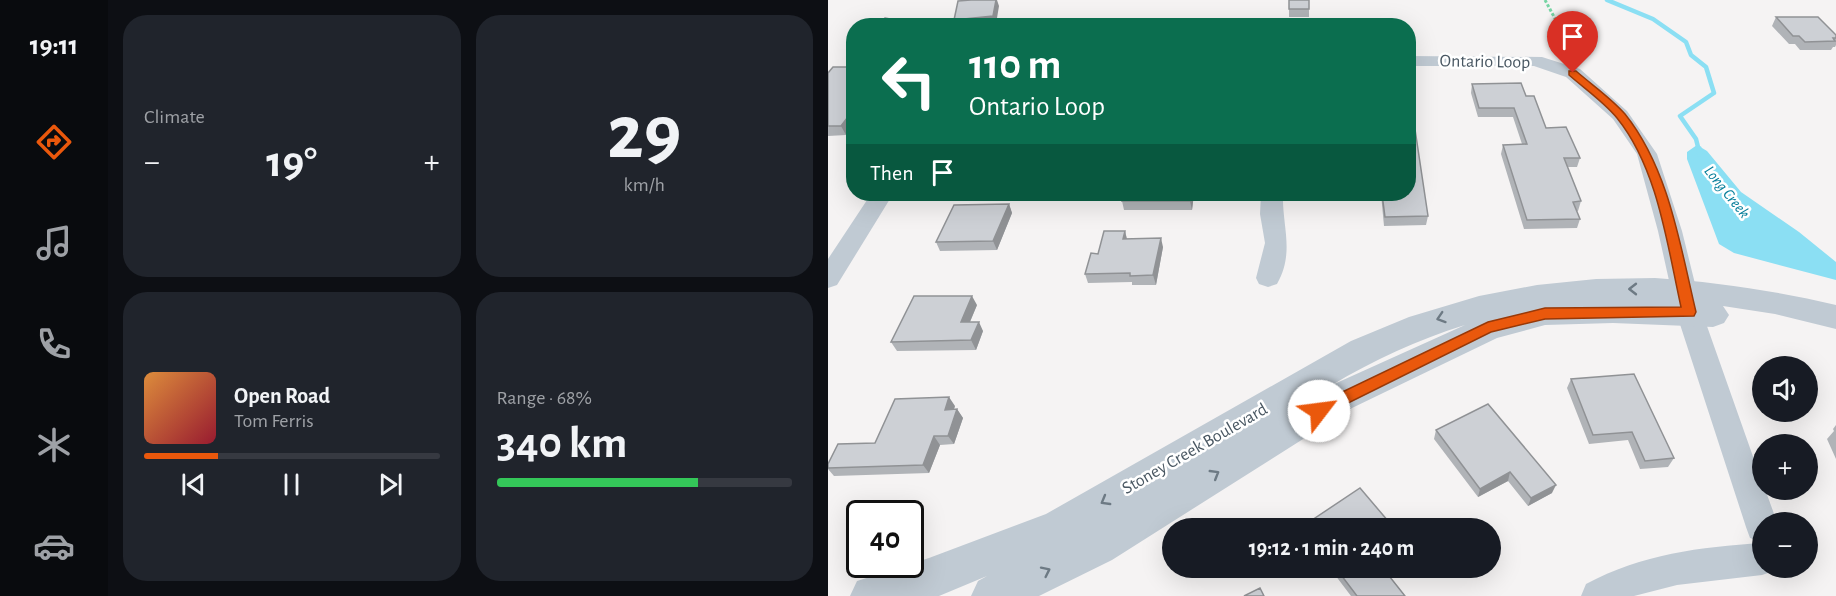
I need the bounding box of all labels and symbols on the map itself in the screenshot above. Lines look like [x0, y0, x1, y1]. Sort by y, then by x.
pin [1547, 11, 1598, 73]
street label: Ontario Loop [1440, 52, 1530, 72]
water label: Long Creek [1701, 163, 1753, 221]
one-way arrow [1629, 283, 1638, 295]
one-way arrow [1436, 311, 1447, 323]
position arrow [1287, 379, 1351, 443]
street label: Stoney Creek Boulevard [1119, 400, 1271, 498]
one-way arrow [1209, 470, 1219, 481]
one-way arrow [1100, 494, 1111, 506]
speed limit sign: 40 [846, 500, 924, 578]
one-way arrow [1039, 566, 1050, 578]

